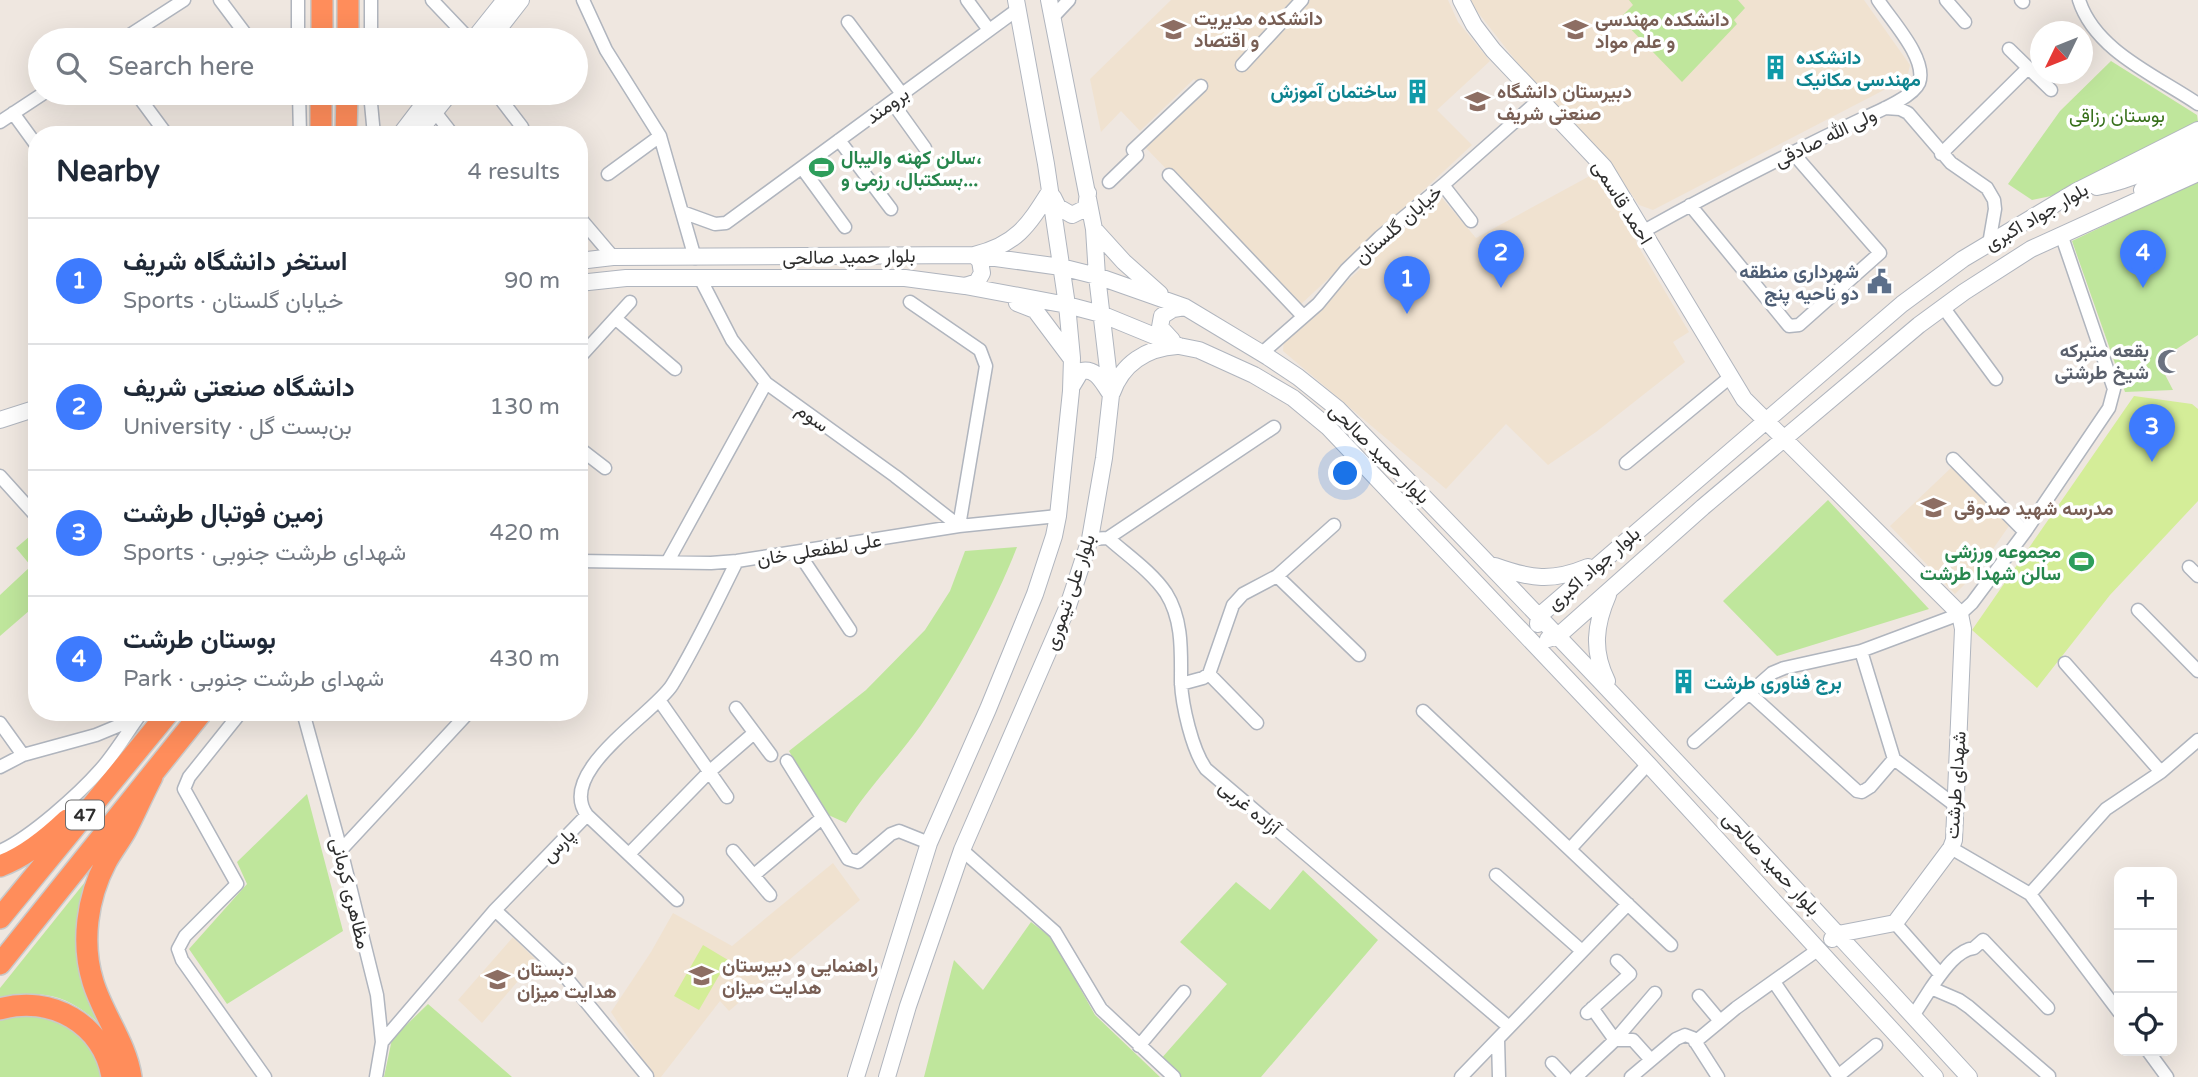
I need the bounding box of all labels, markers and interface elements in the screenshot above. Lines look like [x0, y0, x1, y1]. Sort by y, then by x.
place label: دانشکده مدیریت و اقتصاد [1194, 8, 1323, 53]
place label: دانشکده مهندسی و علم مواد [1595, 9, 1729, 54]
school or university icon: دانشکده مدیریت و اقتصاد [1160, 15, 1188, 43]
school or university icon: دانشکده مهندسی و علم مواد [1561, 16, 1589, 44]
north arrow [2030, 21, 2093, 84]
search box [28, 28, 588, 105]
place label: دانشکده مهندسی مکانیک [1796, 47, 1921, 91]
icon: search [52, 48, 90, 86]
text: Search here [108, 51, 254, 82]
building icon: دانشکده مهندسی مکانیک [1762, 54, 1790, 82]
building icon: ساختمان آموزش [1403, 77, 1431, 105]
place label: ساختمان آموزش [1271, 81, 1397, 104]
place label: دبیرستان دانشگاه صنعتی شریف [1497, 81, 1632, 126]
street label: برومند [862, 83, 913, 129]
school or university icon: دبیرستان دانشگاه صنعتی شریف [1463, 88, 1491, 116]
street label: ولی الله صادقی [1771, 104, 1880, 172]
park label: بوستان رزاقی [2069, 105, 2165, 127]
place label: سالن کهنه والیبال، بسکتبال، رزمی و... [841, 147, 982, 192]
text: Nearby [56, 153, 160, 190]
sports icon: سالن کهنه والیبال، بسکتبال، رزمی و... [807, 154, 835, 182]
street label: احمد قاسمی [1588, 156, 1657, 249]
text: 4 results [467, 158, 560, 186]
street label: بلوار جواد اکبری [1981, 178, 2092, 255]
street label: خیابان گلستان [1350, 181, 1447, 269]
pin: 2 [1478, 230, 1524, 288]
pin: 4 [2120, 230, 2166, 288]
street label: بلوار حمید صالحی [782, 245, 916, 269]
text: استخر دانشگاه شریف [123, 246, 348, 277]
pin: 1 [1384, 256, 1430, 314]
place label: شهرداری منطقه دو ناحیه پنج [1739, 261, 1859, 307]
text: 1 [72, 267, 86, 295]
text: 90 m [504, 267, 560, 295]
public building icon: شهرداری منطقه دو ناحیه پنج [1865, 268, 1893, 296]
text: Sports · خیابان گلستان [123, 287, 344, 315]
place label: بقعه متبرکه شیخ طرشتی [2055, 340, 2149, 386]
mosque icon: بقعه متبرکه شیخ طرشتی [2155, 347, 2183, 375]
text: دانشگاه صنعتی شریف [123, 372, 355, 403]
text: 2 [72, 393, 86, 421]
text: 130 m [490, 393, 560, 421]
street label: سوم [791, 399, 833, 438]
street label: بلوار حمید صالحی [1324, 399, 1434, 509]
pin: 3 [2129, 404, 2175, 462]
text: University · بن‌‌بست گل [123, 413, 352, 441]
your location [1328, 456, 1362, 490]
school or university icon: مدرسه شهید صدوقی [1920, 494, 1948, 522]
text: زمین فوتبال طرشت [123, 498, 324, 529]
place label: مدرسه شهید صدوقی [1954, 498, 2114, 521]
text: 3 [72, 519, 86, 547]
text: 420 m [490, 519, 560, 547]
street label: بلوار جواد اکبری [1543, 522, 1645, 615]
street label: علی لطفعلی خان [755, 529, 883, 571]
street label: بلوار علی تیموری [1040, 531, 1100, 653]
text: Sports · شهدای طرشت جنوبی [123, 539, 406, 567]
place label: مجموعه ورزشی سالن شهدا طرشت [1920, 541, 2061, 586]
sports icon: مجموعه ورزشی سالن شهدا طرشت [2067, 548, 2095, 576]
text: بوستان طرشت [123, 624, 276, 655]
text: 4 [72, 645, 86, 673]
text: 430 m [490, 645, 560, 673]
text: Park · شهدای طرشت جنوبی [123, 665, 384, 693]
building icon: برج فناوری طرشت [1670, 668, 1698, 696]
place label: برج فناوری طرشت [1704, 672, 1842, 695]
street label: شهدای طرشت [1941, 730, 1971, 840]
street label: آزاده غربی [1214, 776, 1286, 841]
road number: 47 [66, 800, 104, 830]
street label: بلوار حمید صالحی [1718, 807, 1825, 920]
street label: پارس [537, 824, 581, 868]
street label: مظاهری کرمانی [326, 835, 374, 951]
map controls [2114, 867, 2177, 1056]
button: + [2114, 867, 2177, 930]
button: − [2114, 930, 2177, 993]
place label: راهنمایی و دبیرستان هدایت میزان [722, 955, 878, 1000]
place label: دبستان هدایت میزان [517, 959, 617, 1004]
school or university icon: راهنمایی و دبیرستان هدایت میزان [688, 962, 716, 990]
school or university icon: دبستان هدایت میزان [483, 966, 511, 994]
button: locate [2114, 993, 2177, 1056]

